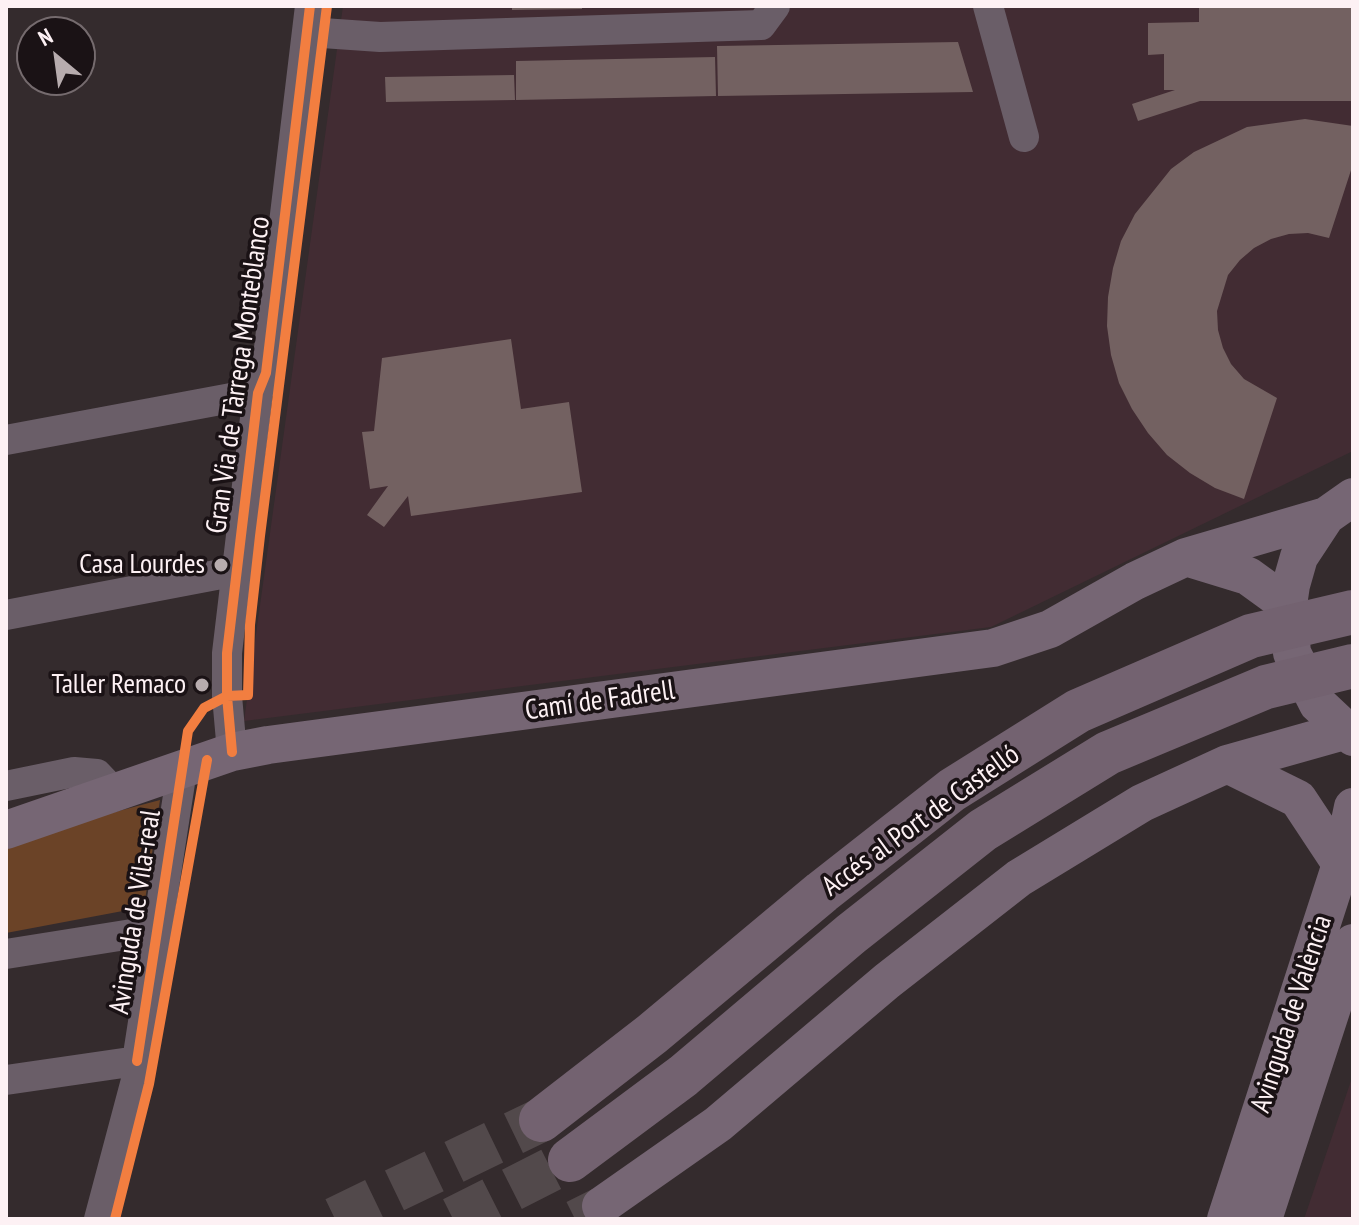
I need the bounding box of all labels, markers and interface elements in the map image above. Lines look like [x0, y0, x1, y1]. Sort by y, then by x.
north arrow [16, 16, 96, 96]
text: N [33, 22, 57, 52]
street label: Gran Via de Tàrrega Monteblanco [200, 214, 278, 536]
place label: Casa Lourdes [79, 548, 205, 582]
marker: Casa Lourdes [212, 556, 230, 574]
place label: Taller Remaco [52, 668, 186, 702]
street label: Camí de Fadrell [523, 674, 677, 728]
marker: Taller Remaco [193, 676, 211, 694]
street label: Accés al Port de Castelló [816, 738, 1026, 904]
street label: Avinguda de Vila-real [103, 807, 169, 1017]
street label: Avinguda de València [1244, 911, 1340, 1117]

